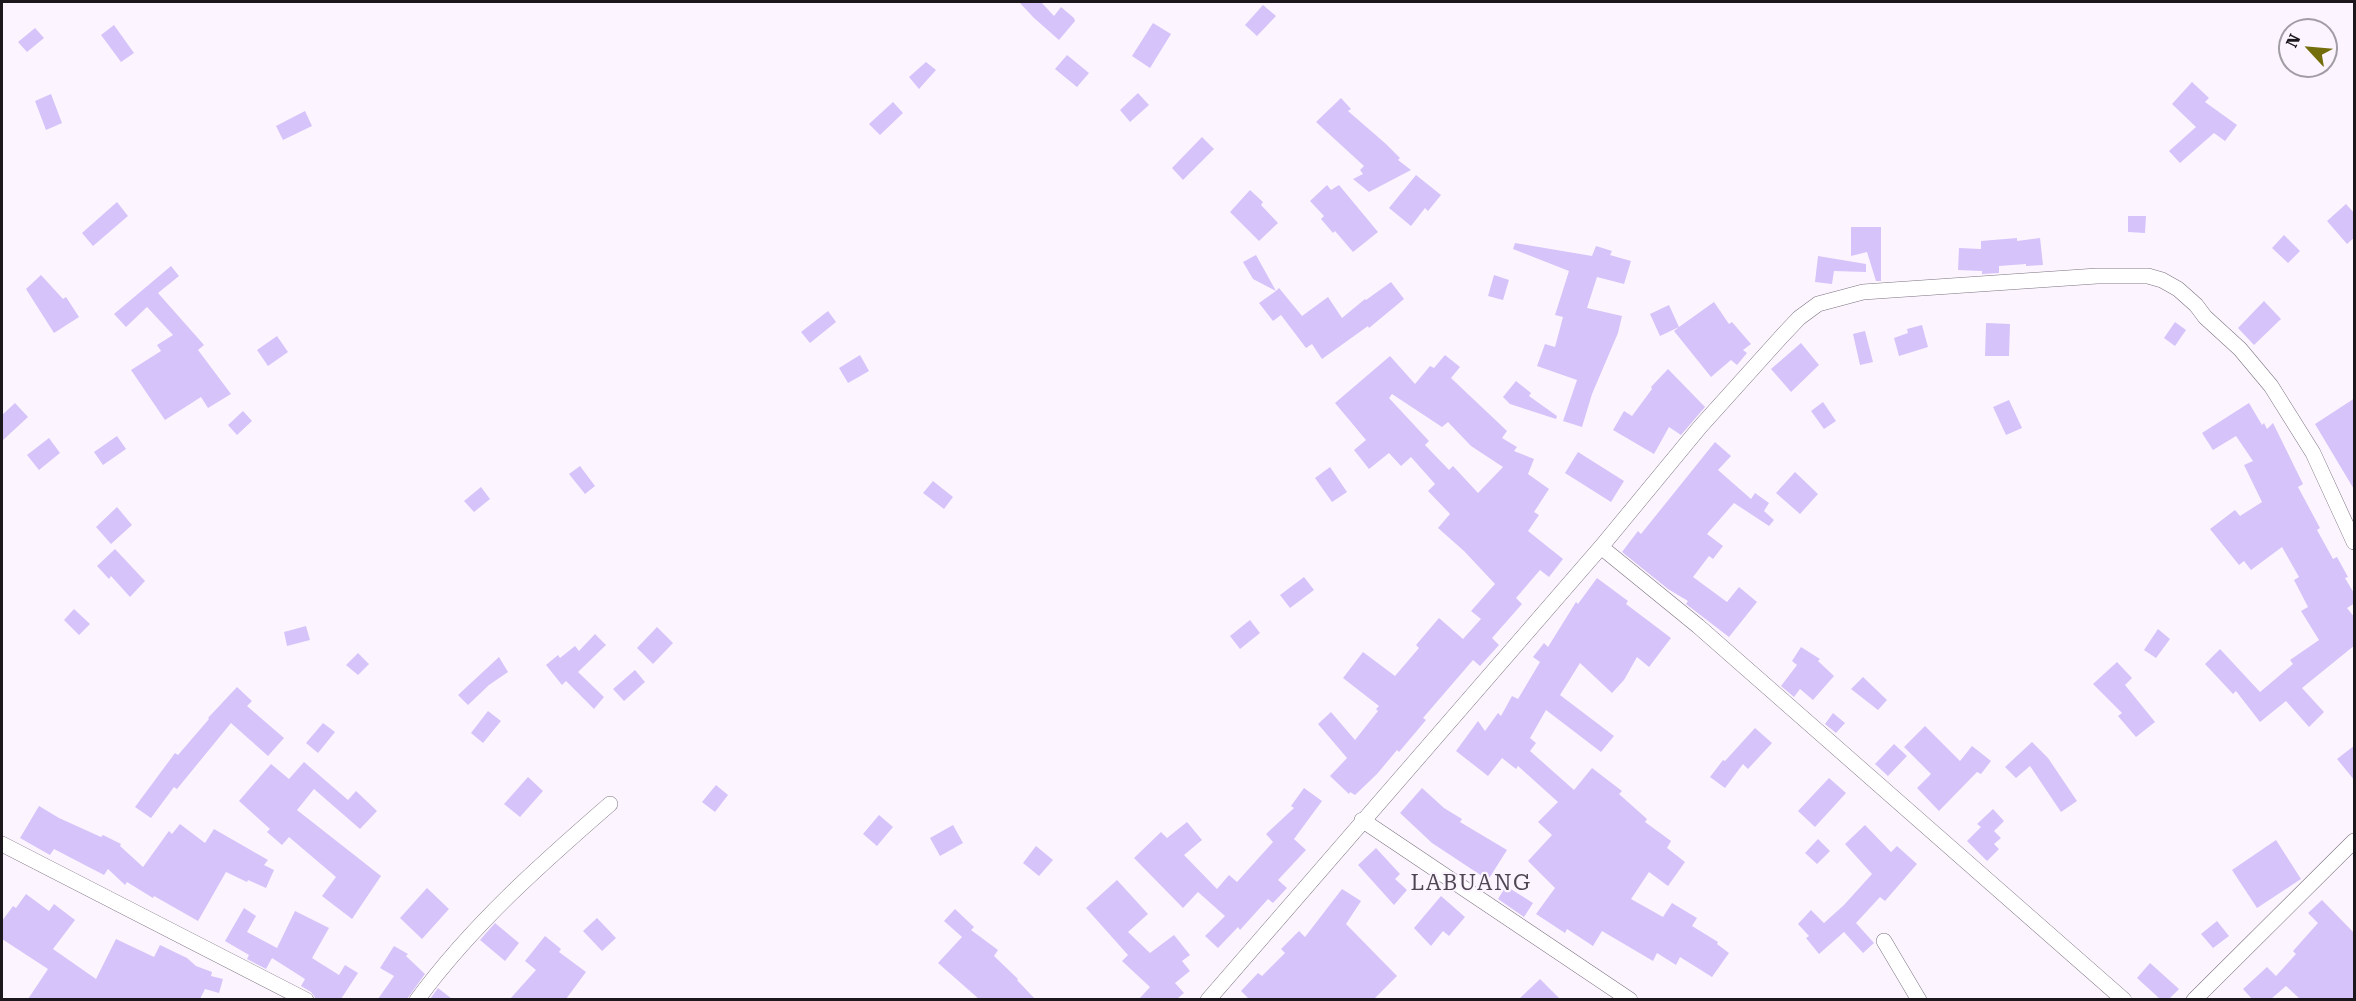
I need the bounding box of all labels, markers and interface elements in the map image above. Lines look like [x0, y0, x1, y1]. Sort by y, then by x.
north arrow [2278, 18, 2338, 78]
text: N [2282, 31, 2304, 50]
district label: LABUANG [1411, 871, 1531, 897]

